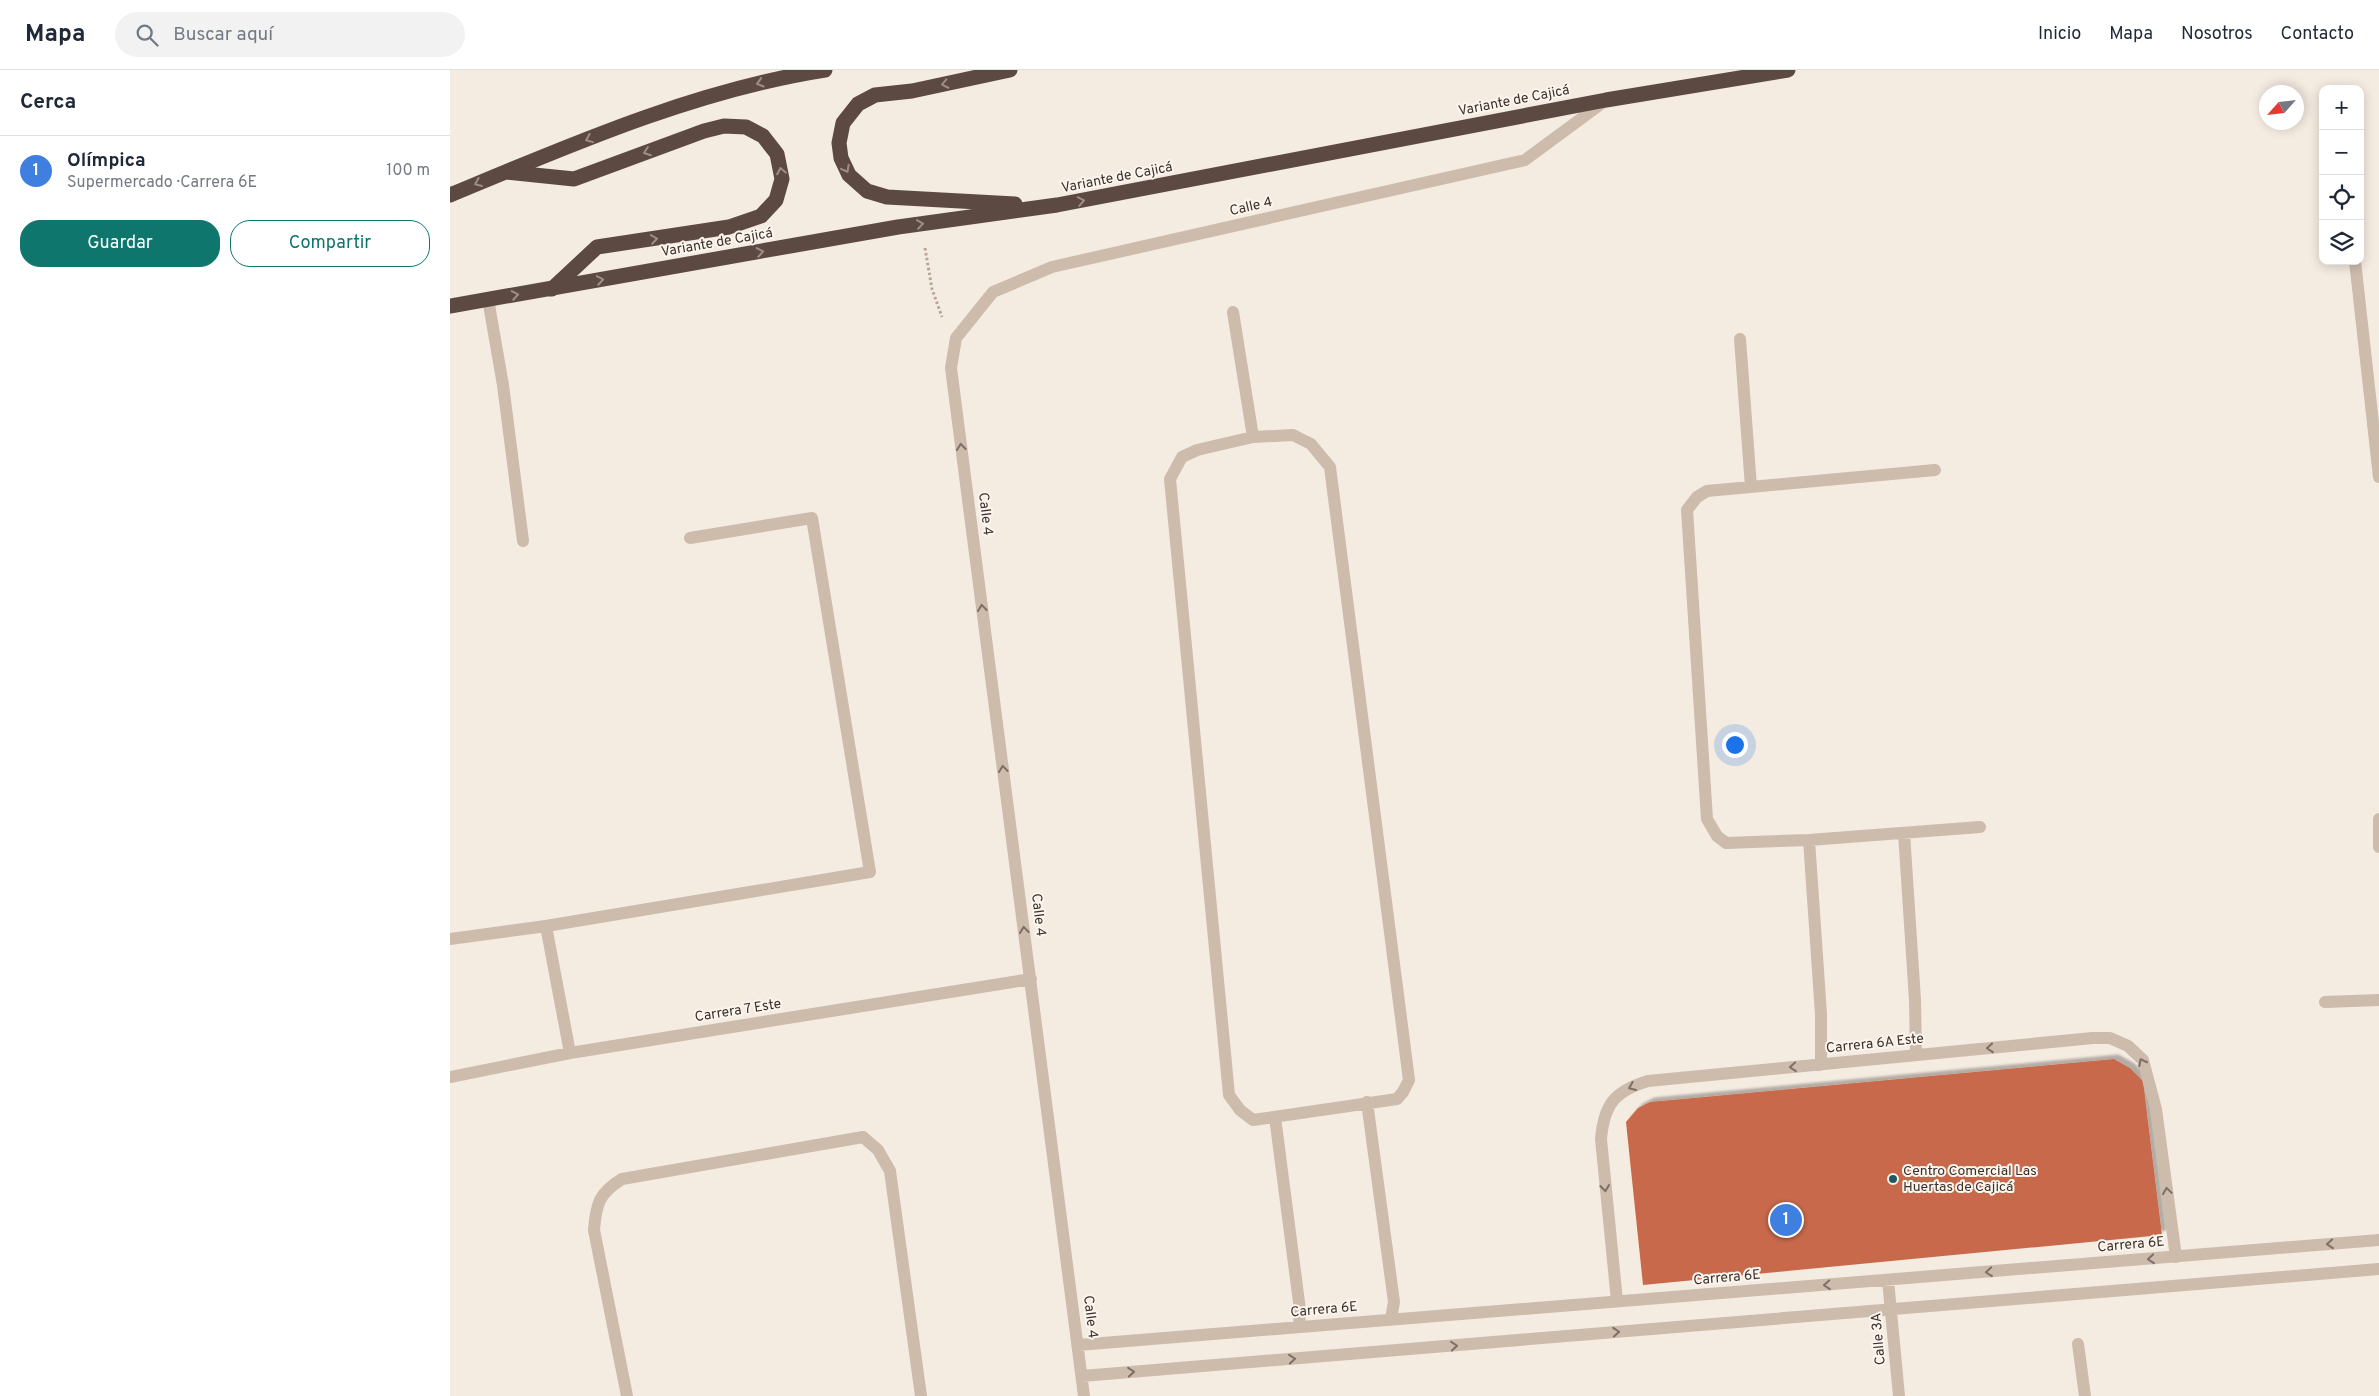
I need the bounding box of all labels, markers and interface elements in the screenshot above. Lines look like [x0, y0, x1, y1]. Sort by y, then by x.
search box [115, 12, 465, 57]
text: Mapa [25, 20, 85, 50]
icon: search [133, 21, 161, 49]
text: Buscar aquí [173, 23, 273, 47]
text: Inicio [2038, 23, 2081, 46]
text: Mapa [2109, 23, 2153, 46]
text: Nosotros [2181, 23, 2253, 46]
text: Contacto [2281, 23, 2354, 46]
one-way arrow [756, 77, 765, 87]
one-way arrow [941, 78, 950, 89]
street label: Variante de Cajicá [1457, 82, 1571, 120]
north arrow [2259, 85, 2304, 130]
map controls [2319, 85, 2364, 265]
button: + [2319, 85, 2364, 130]
text: Cerca [20, 89, 76, 116]
button: − [2319, 130, 2364, 175]
one-way arrow [585, 132, 594, 143]
one-way arrow [643, 146, 652, 156]
text: Olímpica [67, 149, 146, 173]
street label: Variante de Cajicá [1060, 159, 1174, 197]
text: 1 [33, 161, 39, 181]
text: 100 m [386, 161, 430, 181]
one-way arrow [840, 163, 850, 172]
one-way arrow [776, 166, 786, 175]
text: Supermercado · Carrera 6E [67, 173, 257, 193]
button: locate [2319, 175, 2364, 220]
one-way arrow [474, 178, 482, 188]
street label: Calle 4 [1228, 194, 1274, 220]
one-way arrow [1076, 196, 1085, 207]
one-way arrow [916, 219, 924, 230]
button: Guardar [20, 220, 220, 267]
button: Compartir [230, 220, 430, 267]
button: layers [2319, 220, 2364, 265]
street label: Variante de Cajicá [660, 225, 774, 261]
one-way arrow [650, 234, 658, 244]
one-way arrow [755, 247, 764, 257]
one-way arrow [595, 275, 604, 286]
one-way arrow [511, 290, 520, 300]
one-way arrow [956, 443, 967, 451]
street label: Calle 4 [974, 491, 996, 537]
one-way arrow [977, 604, 988, 612]
your location [1722, 732, 1748, 758]
one-way arrow [999, 765, 1009, 774]
street label: Calle 4 [1027, 892, 1049, 938]
one-way arrow [1020, 926, 1030, 935]
street label: Carrera 7 Este [694, 996, 782, 1026]
street label: Carrera 6A Este [1825, 1030, 1925, 1058]
one-way arrow [1985, 1042, 1993, 1053]
one-way arrow [2138, 1059, 2148, 1068]
one-way arrow [1789, 1061, 1797, 1072]
one-way arrow [1628, 1080, 1637, 1091]
place label: Centro Comercial Las Huertas de Cajicá [1903, 1163, 2037, 1196]
marker: Centro Comercial Las Huertas de Cajicá [1887, 1173, 1899, 1185]
one-way arrow [1600, 1184, 1611, 1192]
one-way arrow [2162, 1187, 2173, 1195]
pin: 1 [1770, 1201, 1802, 1239]
street label: Carrera 6E [2097, 1234, 2165, 1256]
one-way arrow [2326, 1239, 2334, 1250]
one-way arrow [2147, 1253, 2155, 1264]
one-way arrow [1985, 1266, 1993, 1277]
street label: Carrera 6E [1693, 1267, 1761, 1289]
one-way arrow [1823, 1279, 1831, 1290]
street label: Calle 4 [1079, 1294, 1101, 1340]
street label: Carrera 6E [1290, 1299, 1358, 1321]
street label: Calle 3A [1868, 1312, 1890, 1366]
one-way arrow [1613, 1327, 1621, 1338]
one-way arrow [1451, 1340, 1459, 1351]
one-way arrow [1289, 1354, 1297, 1365]
one-way arrow [1127, 1367, 1135, 1378]

